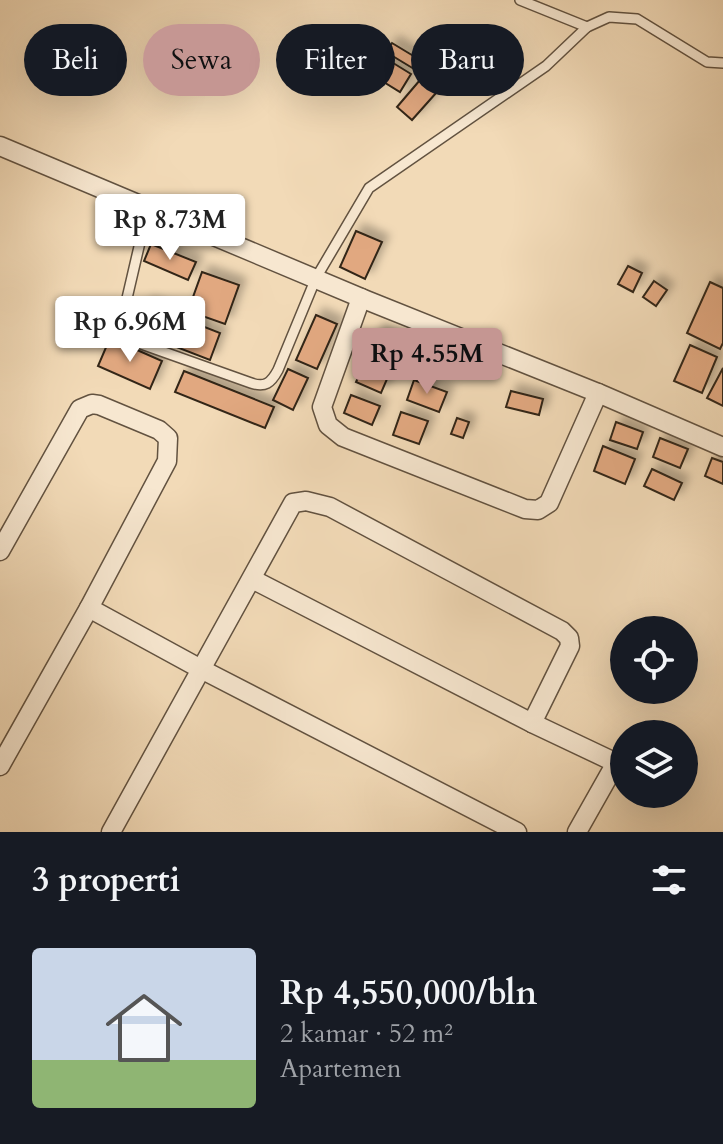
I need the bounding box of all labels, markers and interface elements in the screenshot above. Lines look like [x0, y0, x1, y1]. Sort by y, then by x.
chip: Beli [24, 24, 127, 96]
chip: Sewa [143, 24, 260, 96]
chip: Filter [276, 24, 395, 96]
chip: Baru [411, 24, 524, 96]
pin: Rp 8.73M [87, 194, 253, 262]
text: Rp 8.73M [113, 202, 227, 237]
pin: Rp 6.96M [47, 296, 213, 364]
text: Rp 6.96M [73, 304, 187, 339]
pin: Rp 4.55M [344, 328, 510, 396]
text: Rp 4.55M [370, 336, 484, 371]
map controls [610, 616, 698, 808]
button: locate [610, 616, 698, 704]
button: layers [610, 720, 698, 808]
text: 3 properti [32, 857, 180, 903]
icon: filters [647, 858, 691, 902]
text: Rp 4,550,000/bln [280, 970, 537, 1016]
icon: home [96, 980, 192, 1076]
text: 2 kamar · 52 m² [280, 1016, 453, 1051]
text: Apartemen [280, 1051, 402, 1086]

